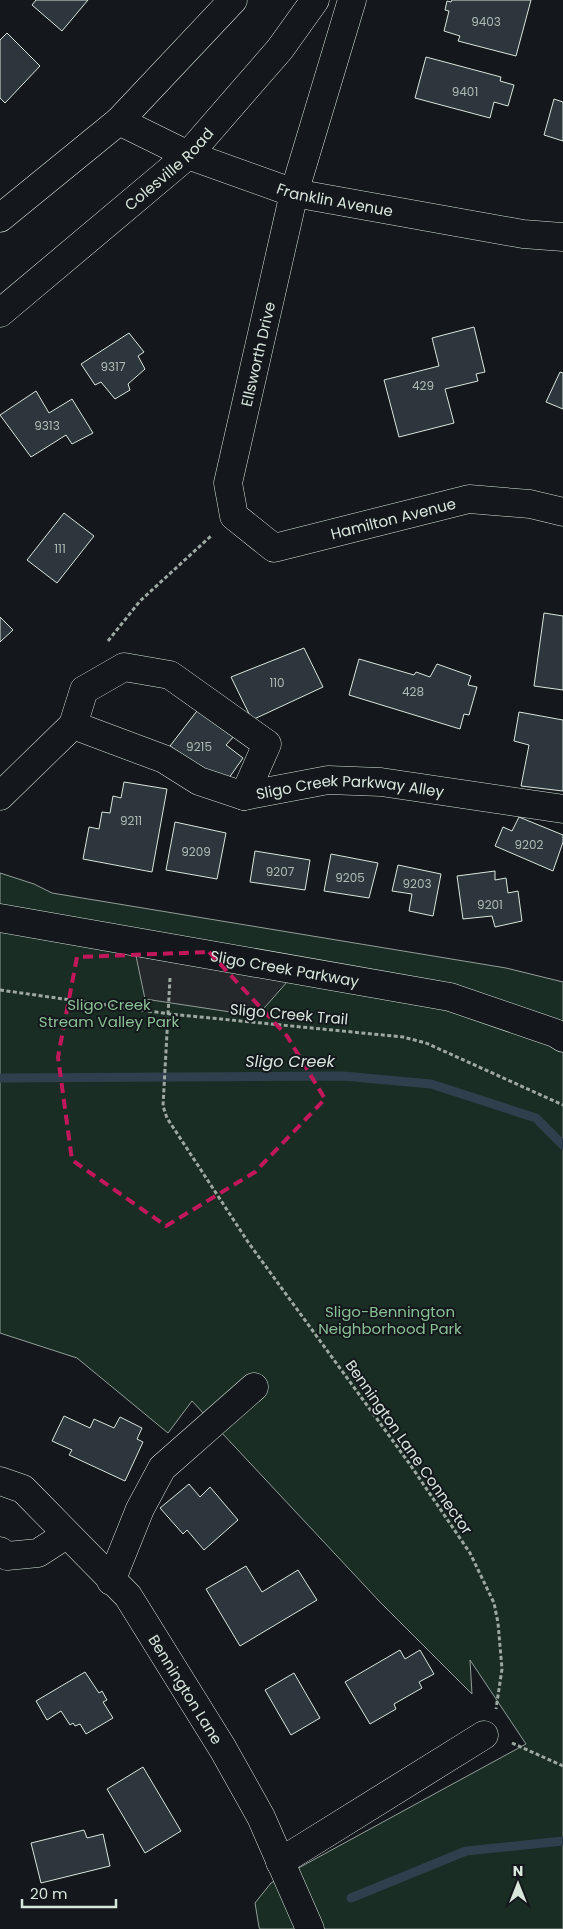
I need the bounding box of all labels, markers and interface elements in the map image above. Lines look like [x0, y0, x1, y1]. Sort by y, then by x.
house number: 9403 [471, 13, 501, 30]
house number: 9401 [452, 83, 478, 100]
street label: Colesville Road [120, 123, 218, 215]
street label: Franklin Avenue [274, 177, 395, 221]
street label: Ellsworth Drive [236, 299, 280, 409]
house number: 9317 [100, 358, 126, 375]
house number: 429 [412, 377, 434, 394]
house number: 9313 [34, 417, 60, 434]
street label: Hamilton Avenue [328, 492, 458, 544]
house number: 111 [54, 540, 66, 557]
house number: 110 [269, 674, 285, 691]
house number: 428 [402, 683, 424, 700]
house number: 9215 [186, 738, 212, 755]
street label: Sligo Creek Parkway Alley [254, 769, 446, 804]
house number: 9211 [120, 812, 142, 829]
house number: 9202 [515, 836, 544, 853]
house number: 9209 [181, 843, 211, 860]
house number: 9207 [266, 863, 295, 880]
house number: 9205 [335, 869, 365, 886]
house number: 9203 [402, 875, 432, 892]
house number: 9201 [477, 896, 503, 913]
street label: Sligo Creek Parkway [209, 945, 361, 991]
park label: Sligo Creek Stream Valley Park [39, 994, 179, 1032]
street label: Sligo Creek Trail [229, 998, 349, 1030]
water label: Sligo Creek [245, 1050, 335, 1073]
park label: Sligo-Bennington Neighborhood Park [318, 1301, 462, 1339]
street label: Bennington Lane Connector [341, 1355, 478, 1539]
street label: Bennington Lane [144, 1630, 228, 1748]
north arrow [493, 1859, 543, 1909]
text: N [513, 1861, 523, 1881]
scale bar [22, 1876, 116, 1908]
text: 20 m [30, 1883, 68, 1904]

